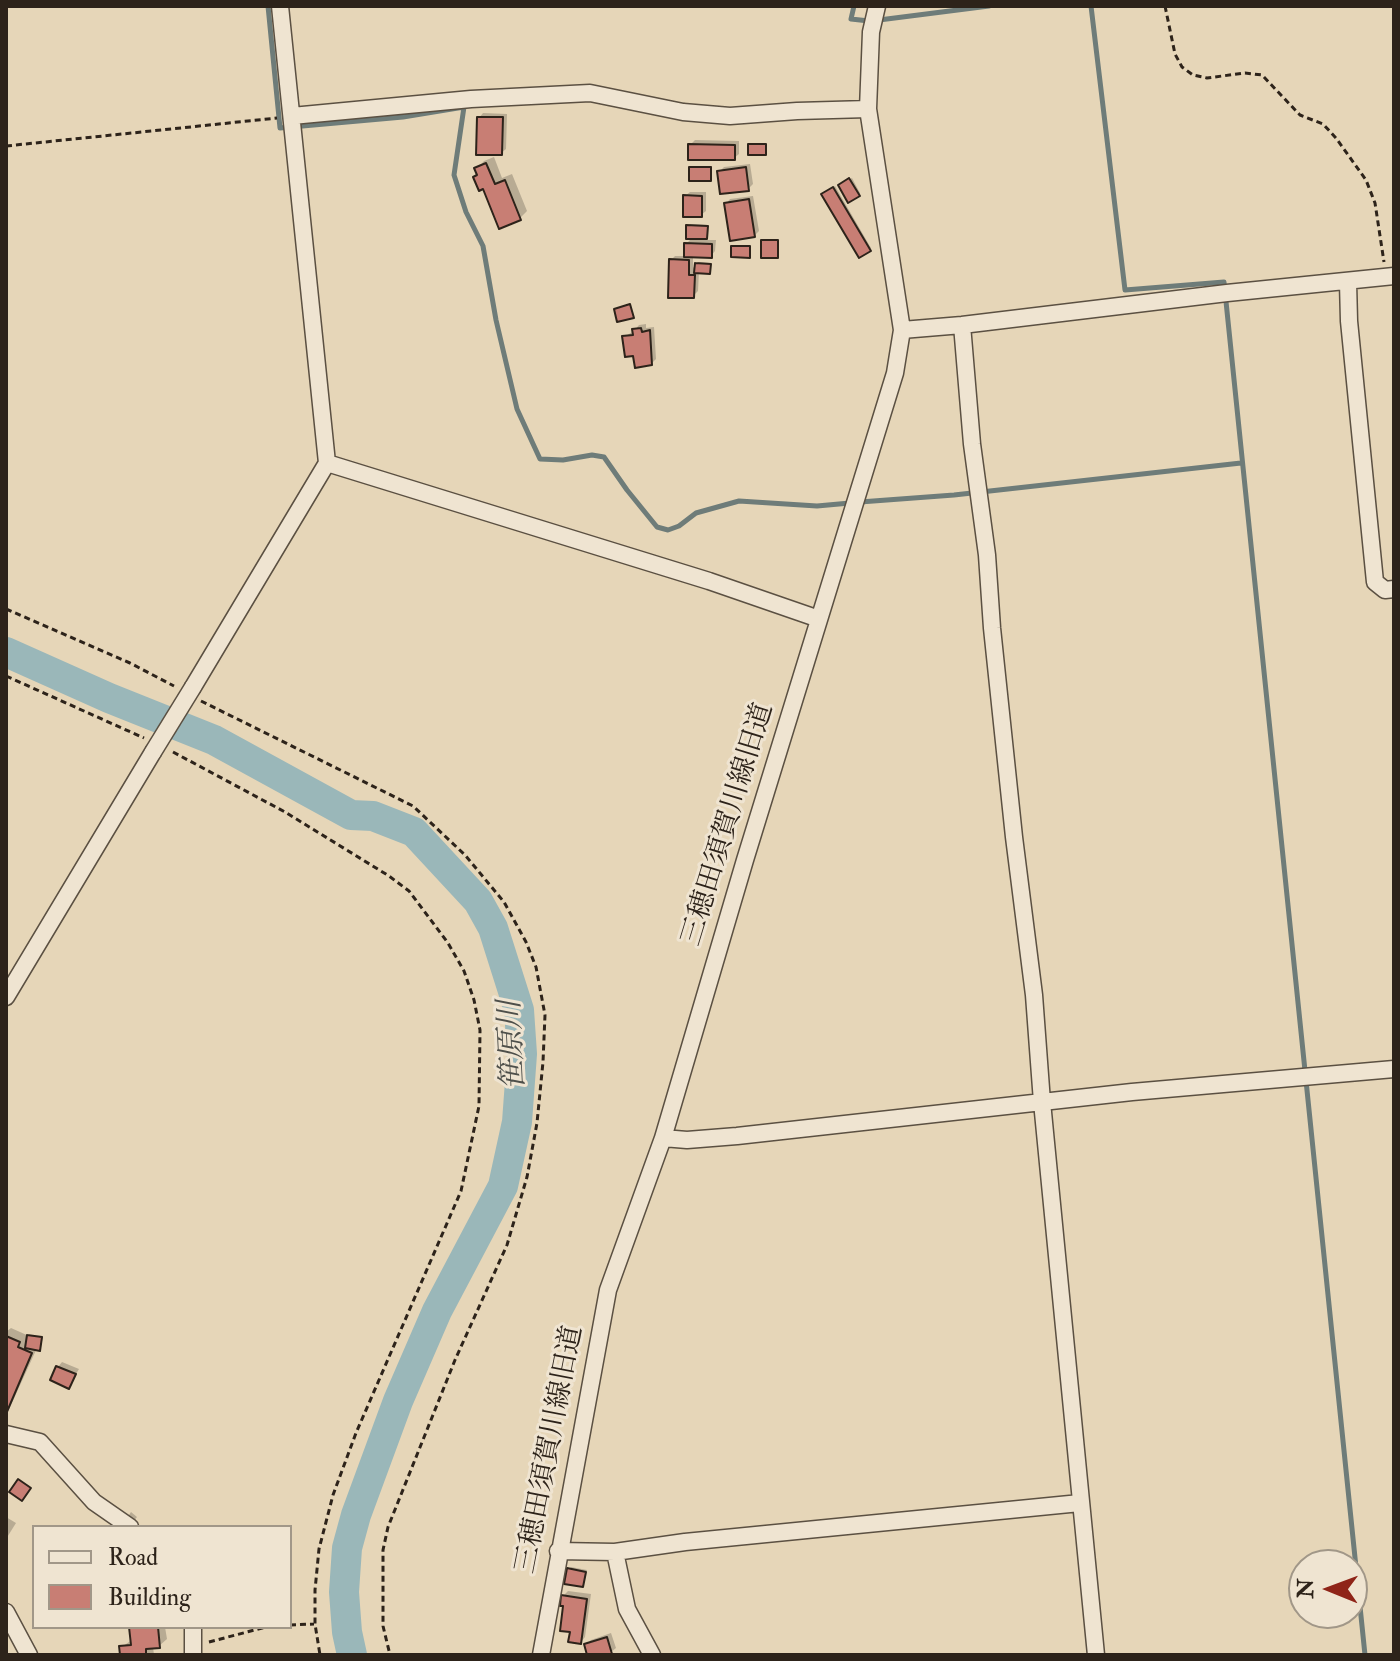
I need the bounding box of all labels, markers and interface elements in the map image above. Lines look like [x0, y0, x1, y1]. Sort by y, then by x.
street label: 三穂田須賀川線旧道 [676, 700, 782, 950]
water label: 笹原川 [494, 999, 534, 1091]
street label: 三穂田須賀川線旧道 [510, 1323, 592, 1577]
legend [32, 1525, 292, 1629]
text: Road [108, 1542, 158, 1573]
north arrow [1288, 1549, 1368, 1629]
text: N [1292, 1579, 1320, 1599]
text: Building [108, 1582, 191, 1613]

